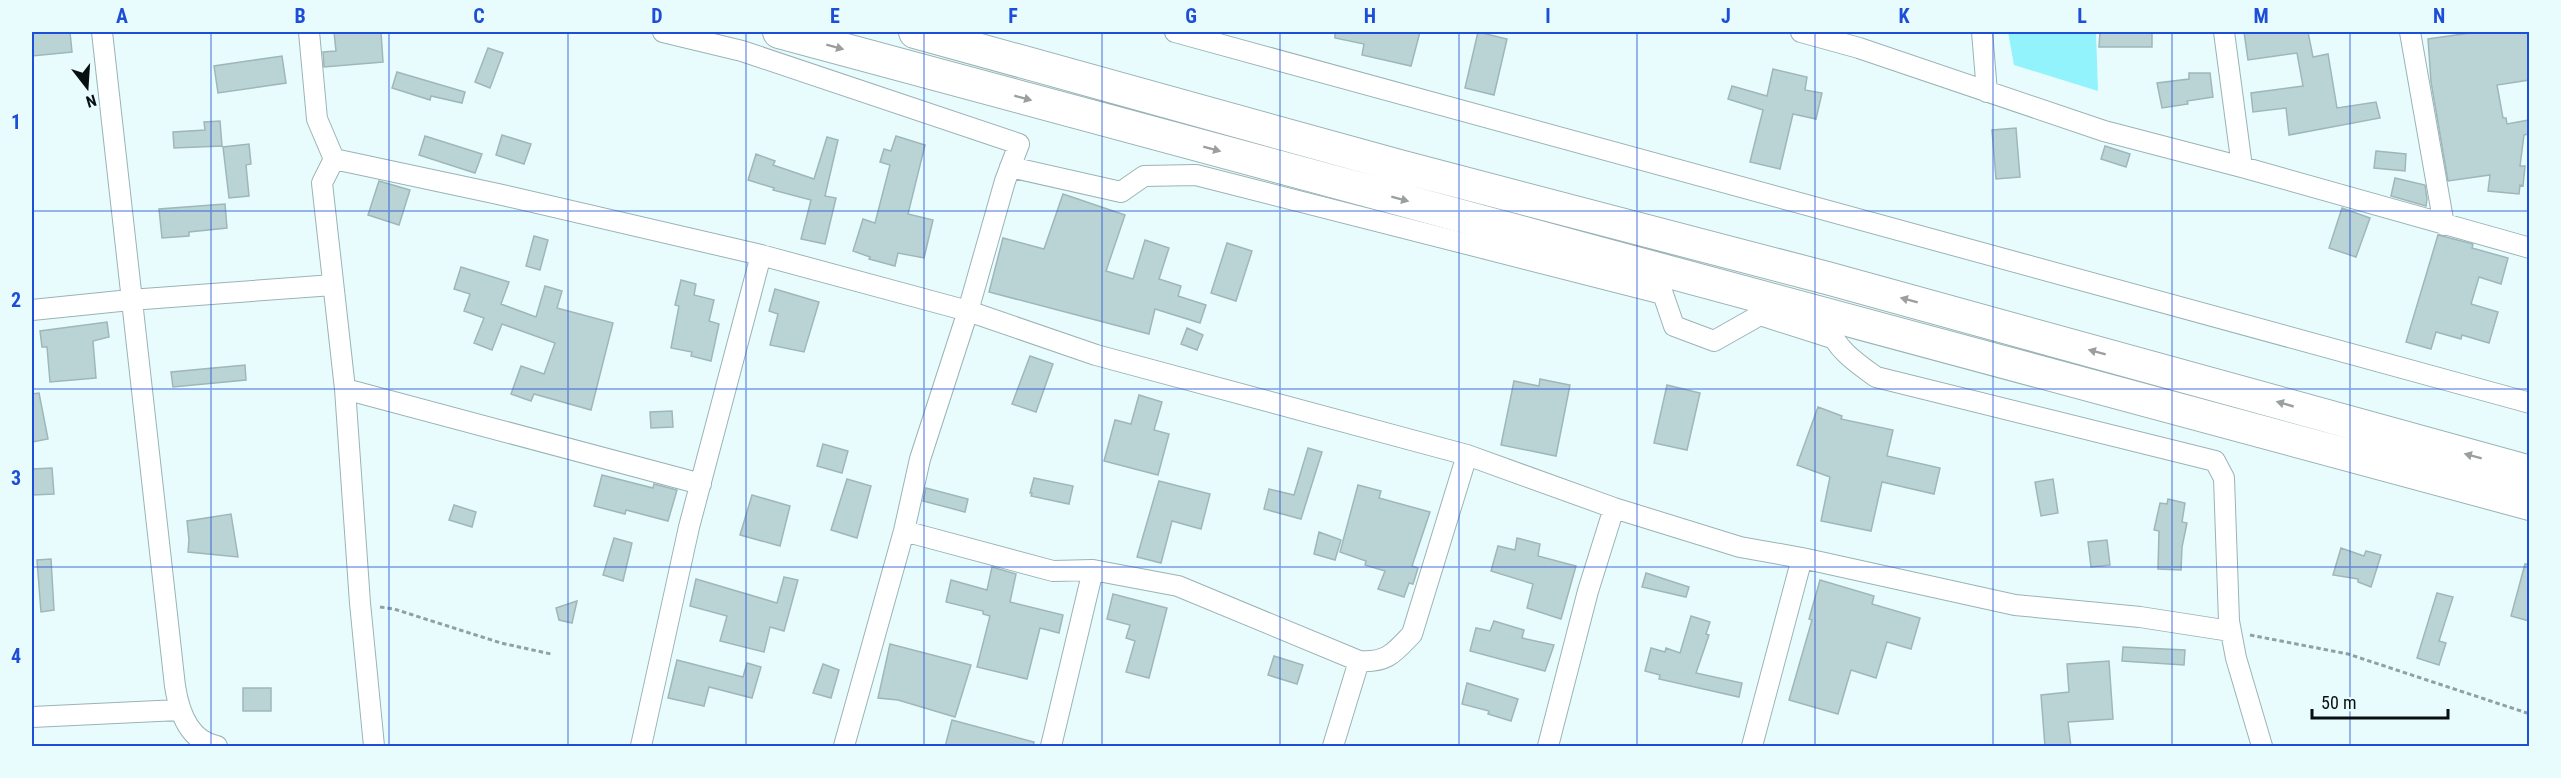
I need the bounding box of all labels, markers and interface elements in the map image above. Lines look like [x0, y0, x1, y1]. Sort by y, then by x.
text: A [116, 4, 128, 28]
text: B [294, 4, 306, 28]
text: C [473, 4, 485, 28]
text: D [651, 4, 663, 28]
text: E [830, 4, 840, 28]
text: F [1008, 4, 1018, 28]
text: G [1185, 4, 1197, 28]
text: H [1364, 4, 1376, 28]
text: I [1545, 4, 1551, 28]
text: J [1721, 4, 1731, 28]
text: K [1898, 4, 1910, 28]
text: L [2077, 4, 2087, 28]
text: M [2253, 4, 2269, 28]
text: N [2433, 4, 2445, 28]
one-way arrow [826, 43, 844, 52]
north arrow [57, 57, 117, 117]
text: N [84, 90, 99, 111]
one-way arrow [1014, 94, 1032, 103]
text: 1 [11, 110, 21, 134]
one-way arrow [1202, 144, 1221, 154]
one-way arrow [1391, 195, 1409, 204]
text: 2 [11, 288, 21, 312]
one-way arrow [1900, 295, 1918, 304]
one-way arrow [2088, 347, 2106, 356]
one-way arrow [2276, 399, 2294, 409]
one-way arrow [2464, 451, 2482, 461]
text: 3 [11, 466, 21, 490]
text: 4 [11, 644, 21, 668]
scale bar [2312, 682, 2448, 720]
text: 50 m [2321, 692, 2356, 713]

